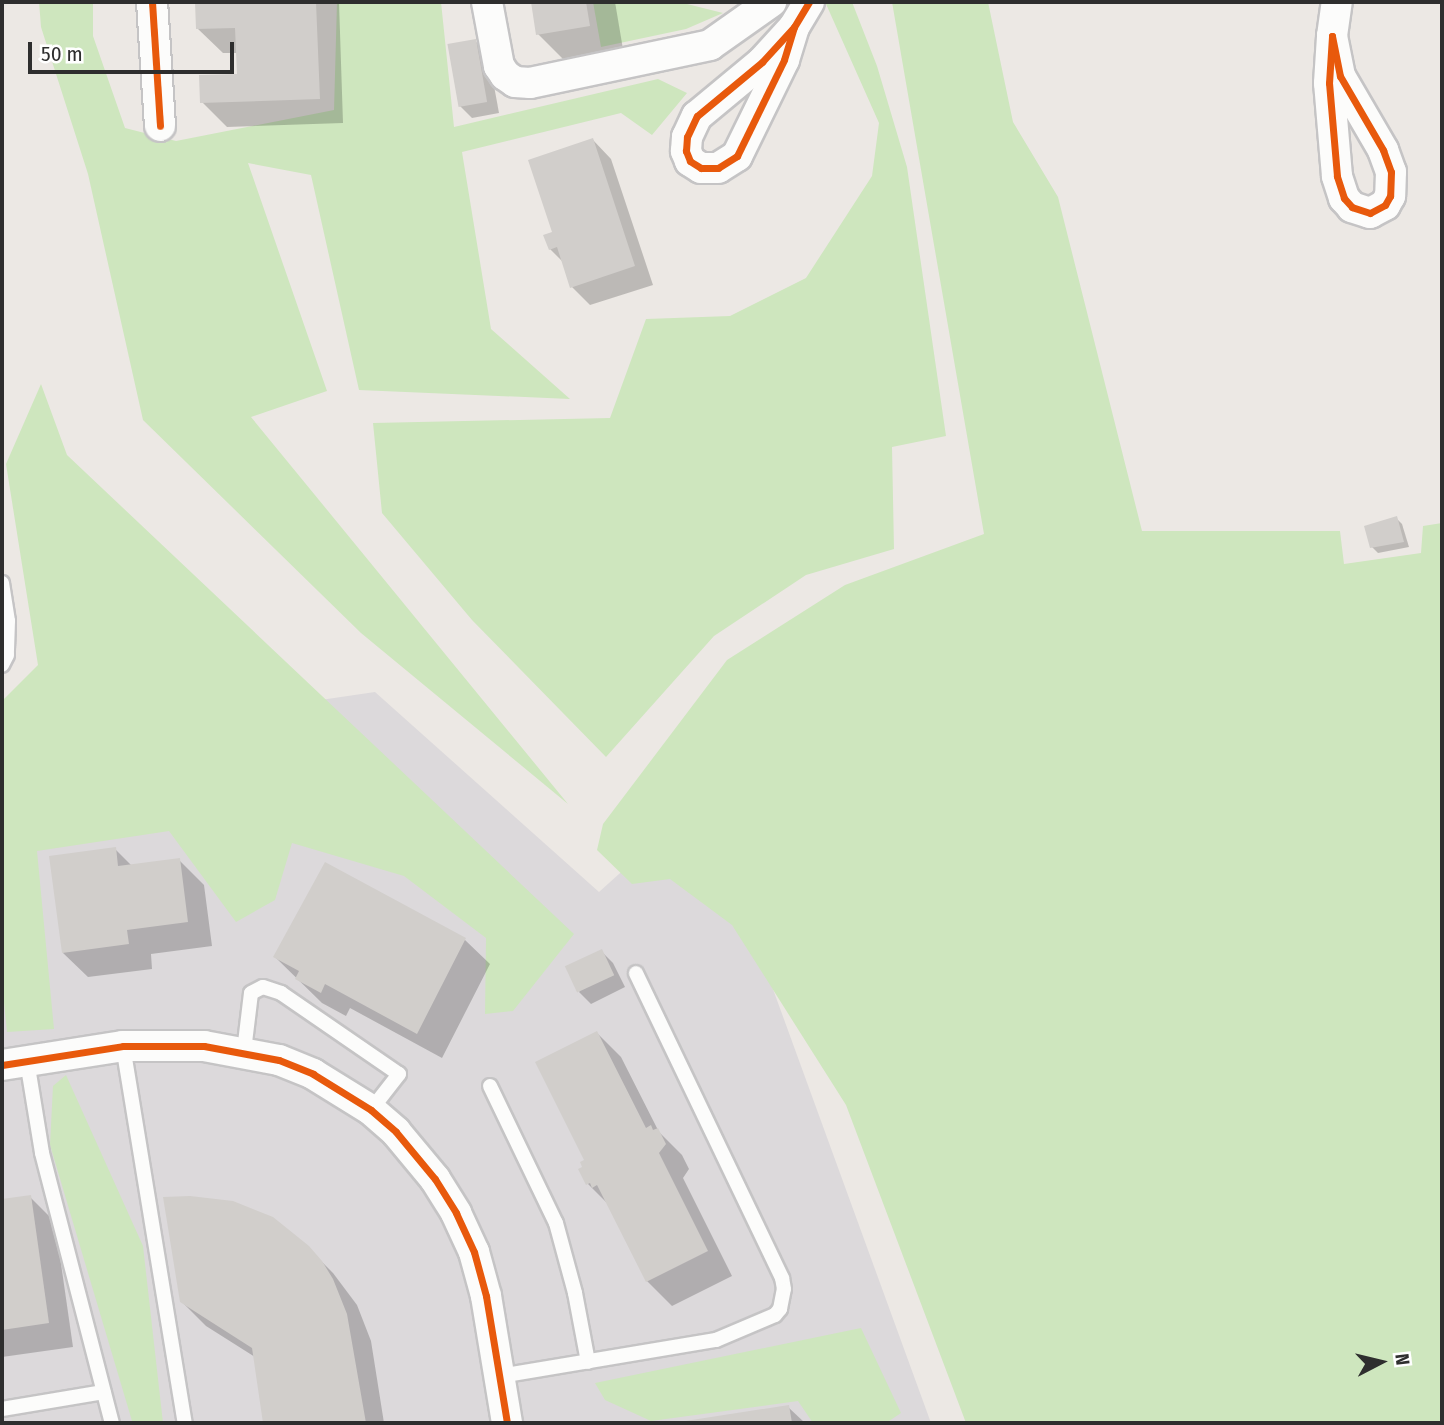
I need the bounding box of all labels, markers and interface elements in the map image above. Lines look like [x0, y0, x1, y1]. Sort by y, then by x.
scale bar [32, 28, 238, 72]
text: 50 m [41, 41, 83, 67]
north arrow [1346, 1327, 1416, 1397]
text: N [1390, 1352, 1414, 1366]

